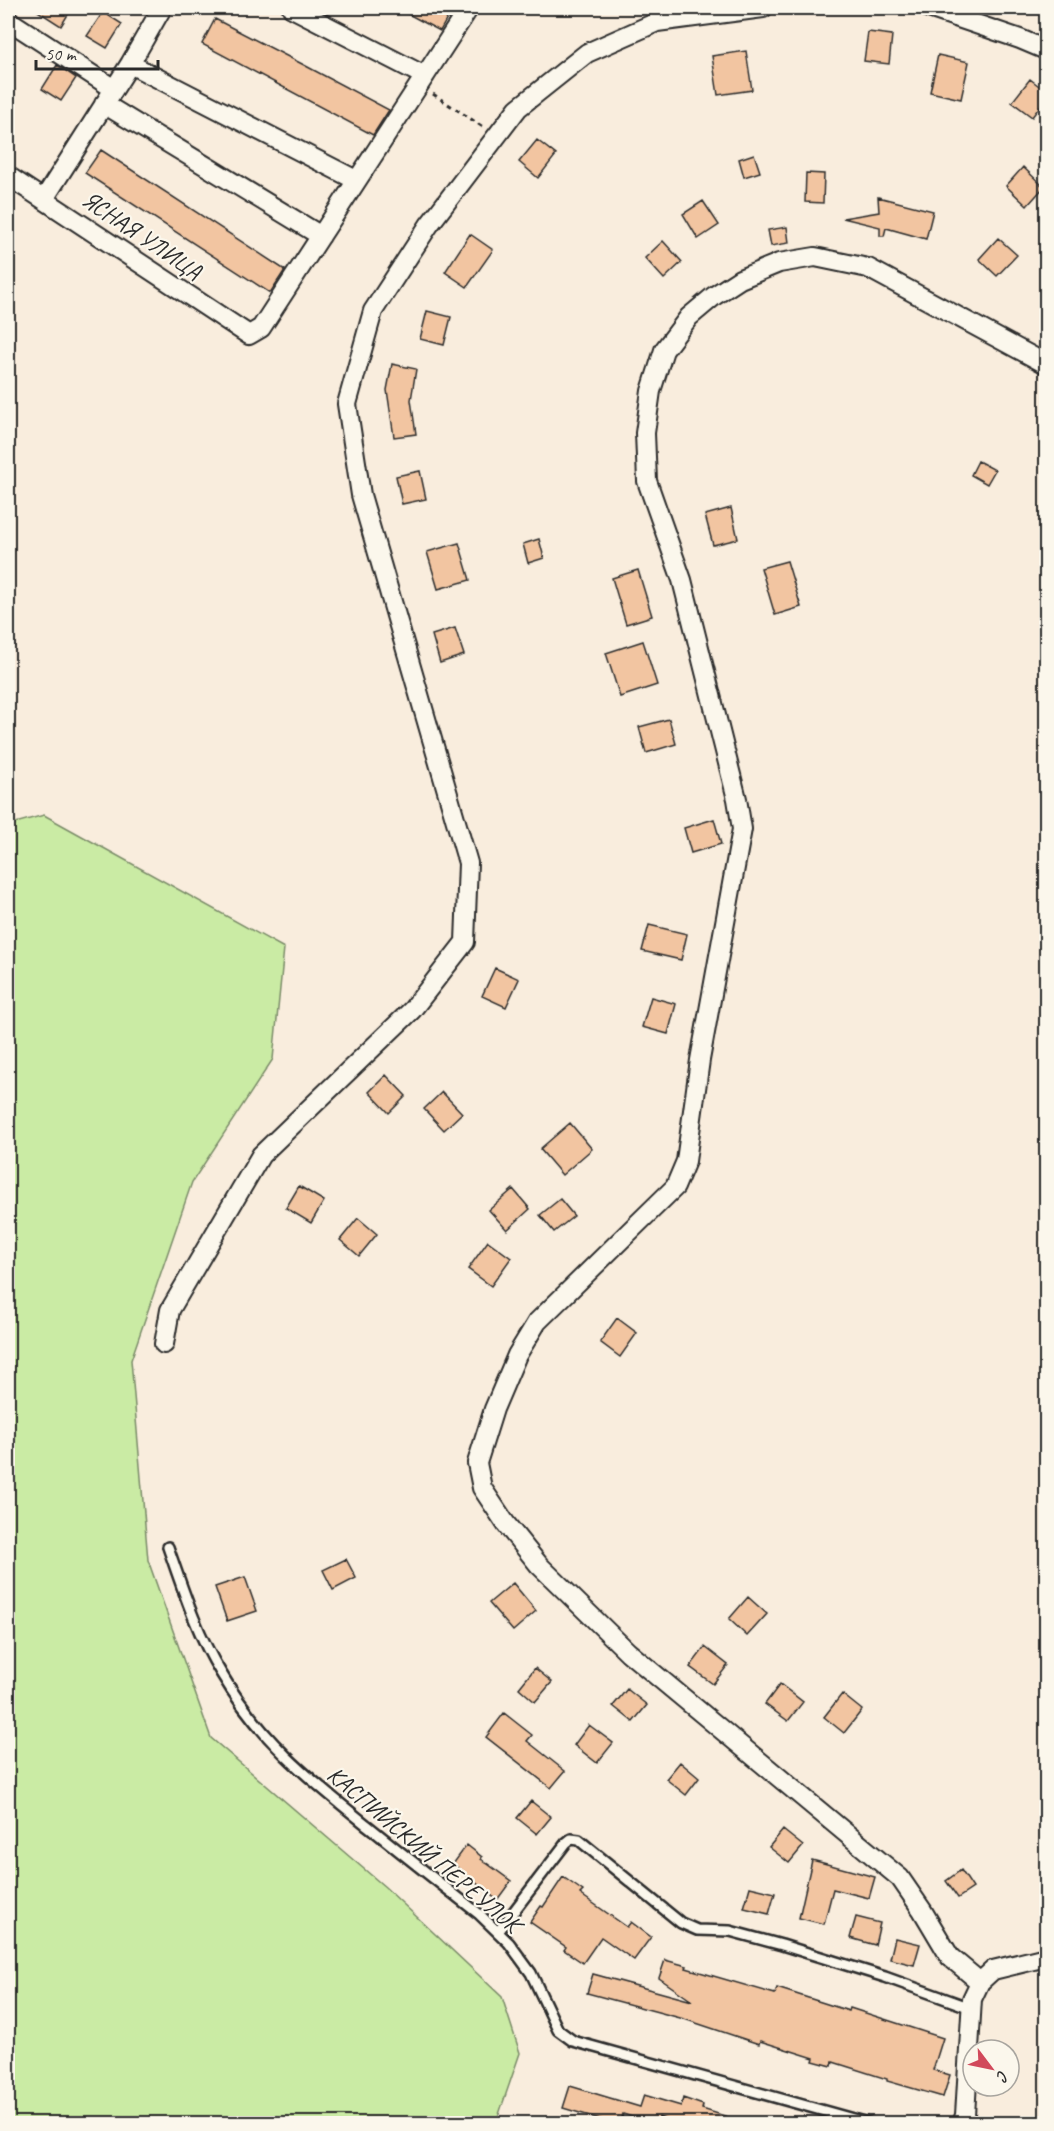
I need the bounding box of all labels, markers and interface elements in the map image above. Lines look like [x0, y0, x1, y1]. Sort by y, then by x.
scale bar [36, 33, 158, 71]
text: 50 m [45, 43, 78, 65]
street label: ЯСНАЯ УЛИЦА [76, 184, 208, 286]
street label: КАСПИЙСКИЙ ПЕРЕУЛОК [321, 1759, 531, 1942]
north arrow [961, 2038, 1021, 2098]
text: С [991, 2067, 1013, 2086]

